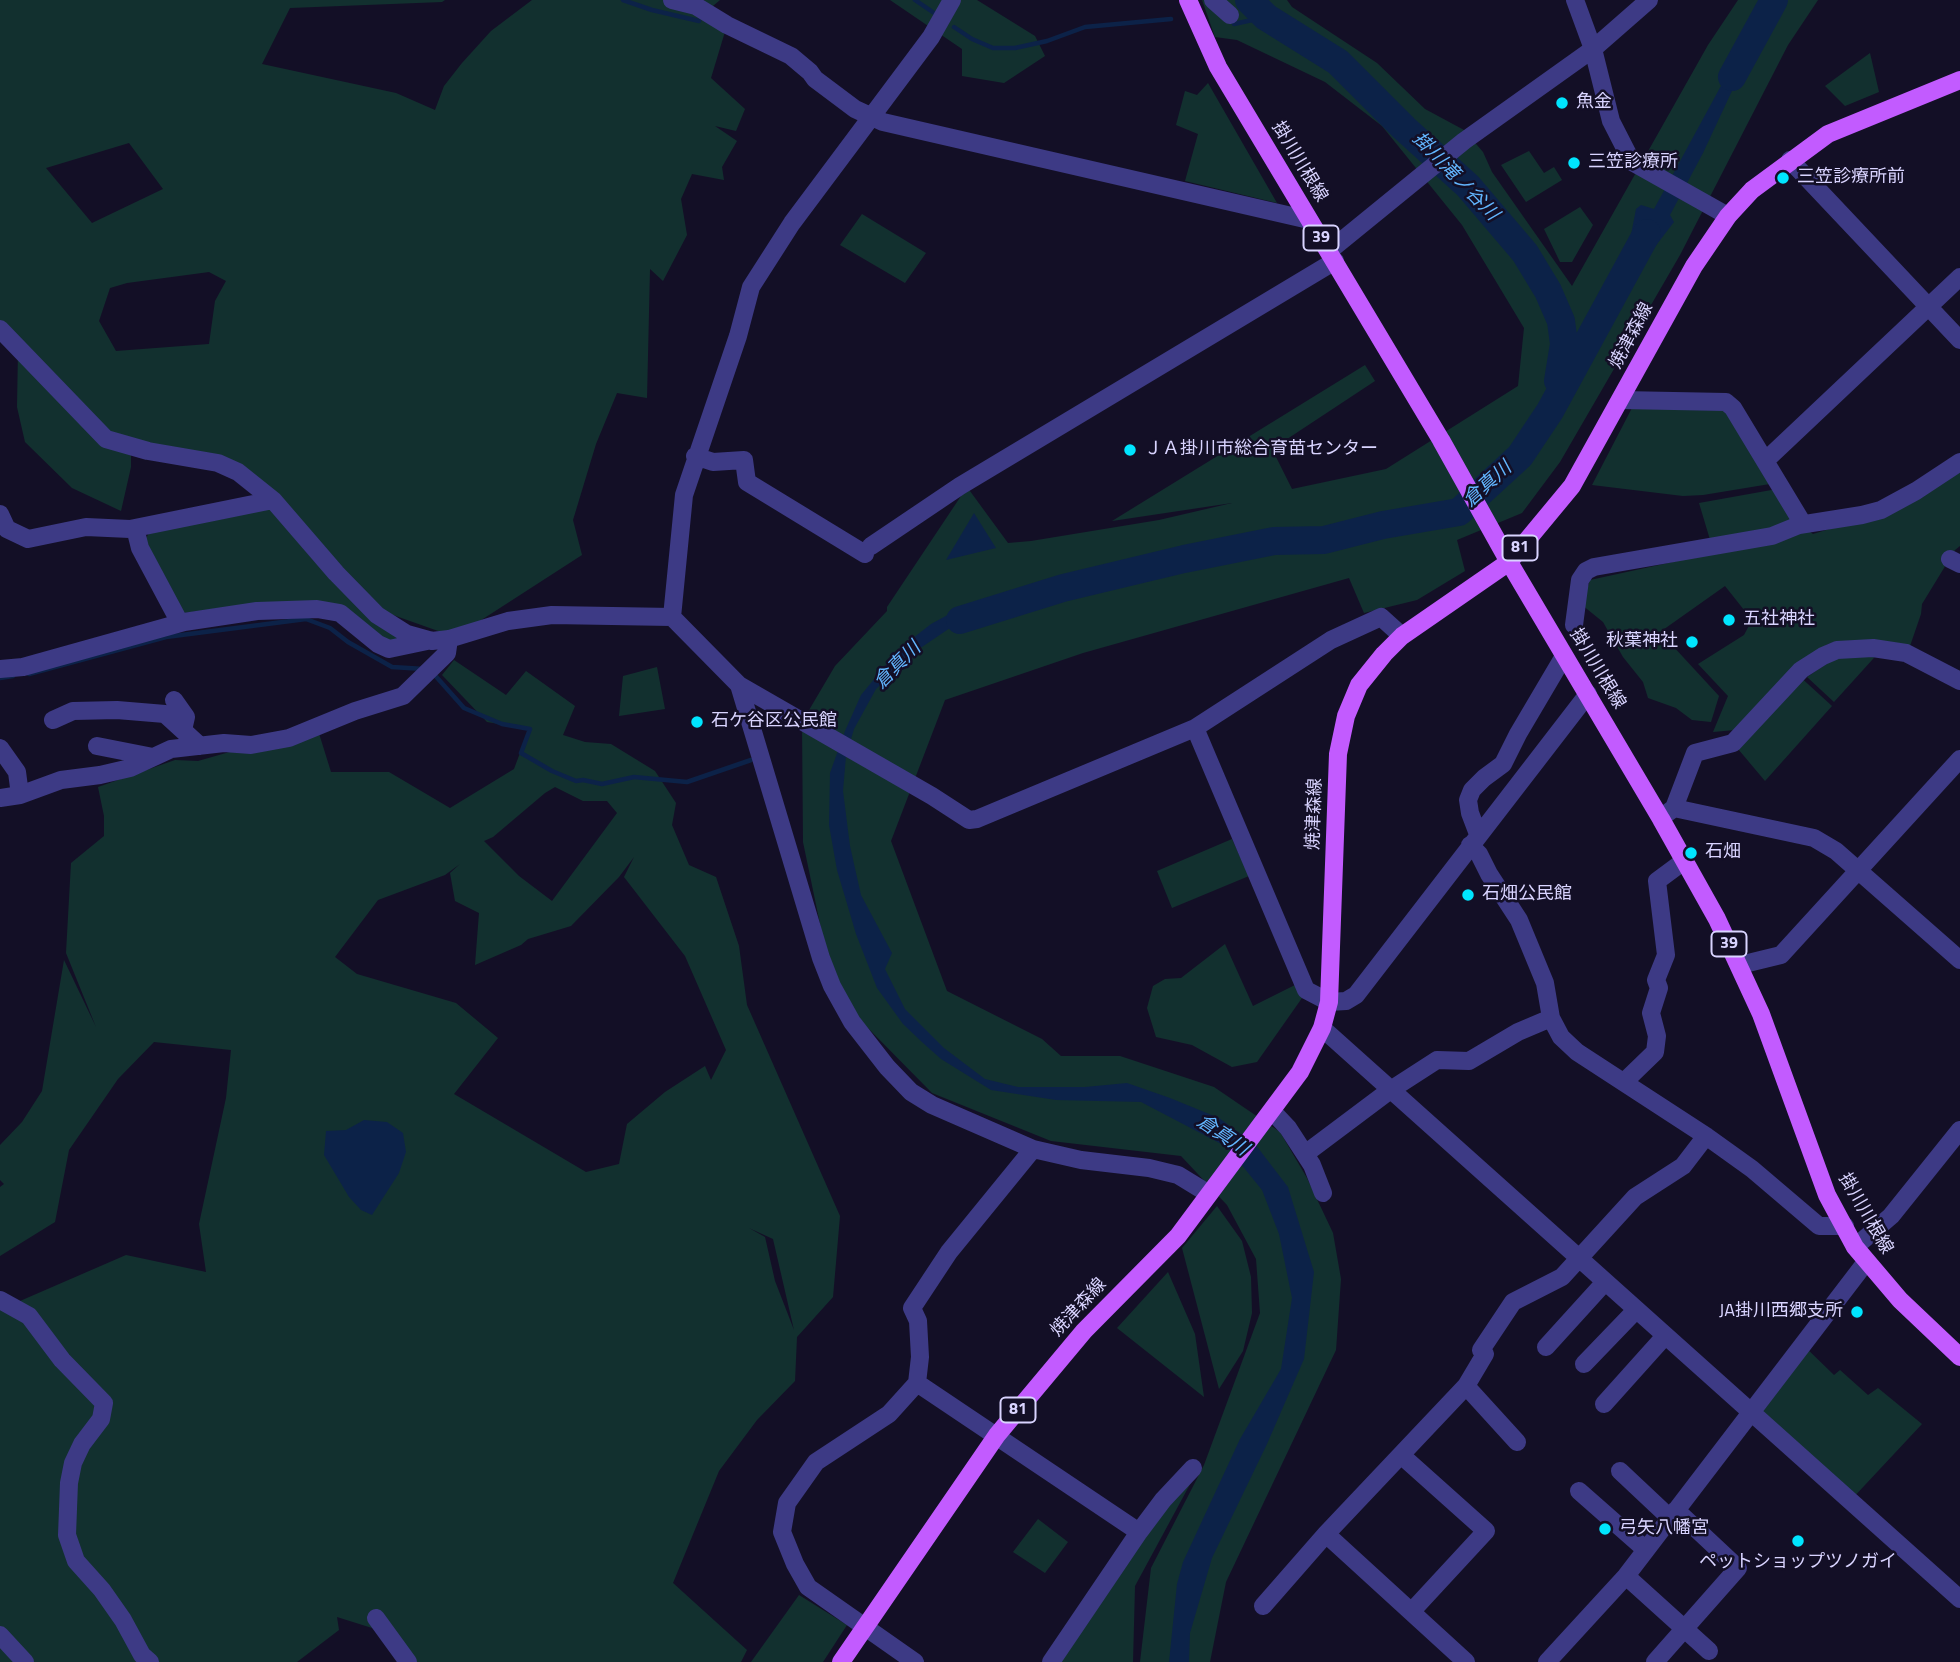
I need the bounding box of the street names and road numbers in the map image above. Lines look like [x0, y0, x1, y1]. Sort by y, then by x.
street label: 掛川川根線 [1267, 118, 1331, 206]
road number: 39 [1304, 226, 1338, 250]
street label: 焼津森線 [1606, 299, 1658, 373]
road number: 81 [1502, 536, 1538, 561]
street label: 掛川川根線 [1565, 625, 1629, 713]
street label: 焼津森線 [1303, 778, 1327, 850]
road number: 39 [1712, 932, 1746, 956]
street label: 掛川川根線 [1833, 1170, 1897, 1258]
street label: 焼津森線 [1047, 1274, 1111, 1342]
road number: 81 [1000, 1398, 1036, 1422]

